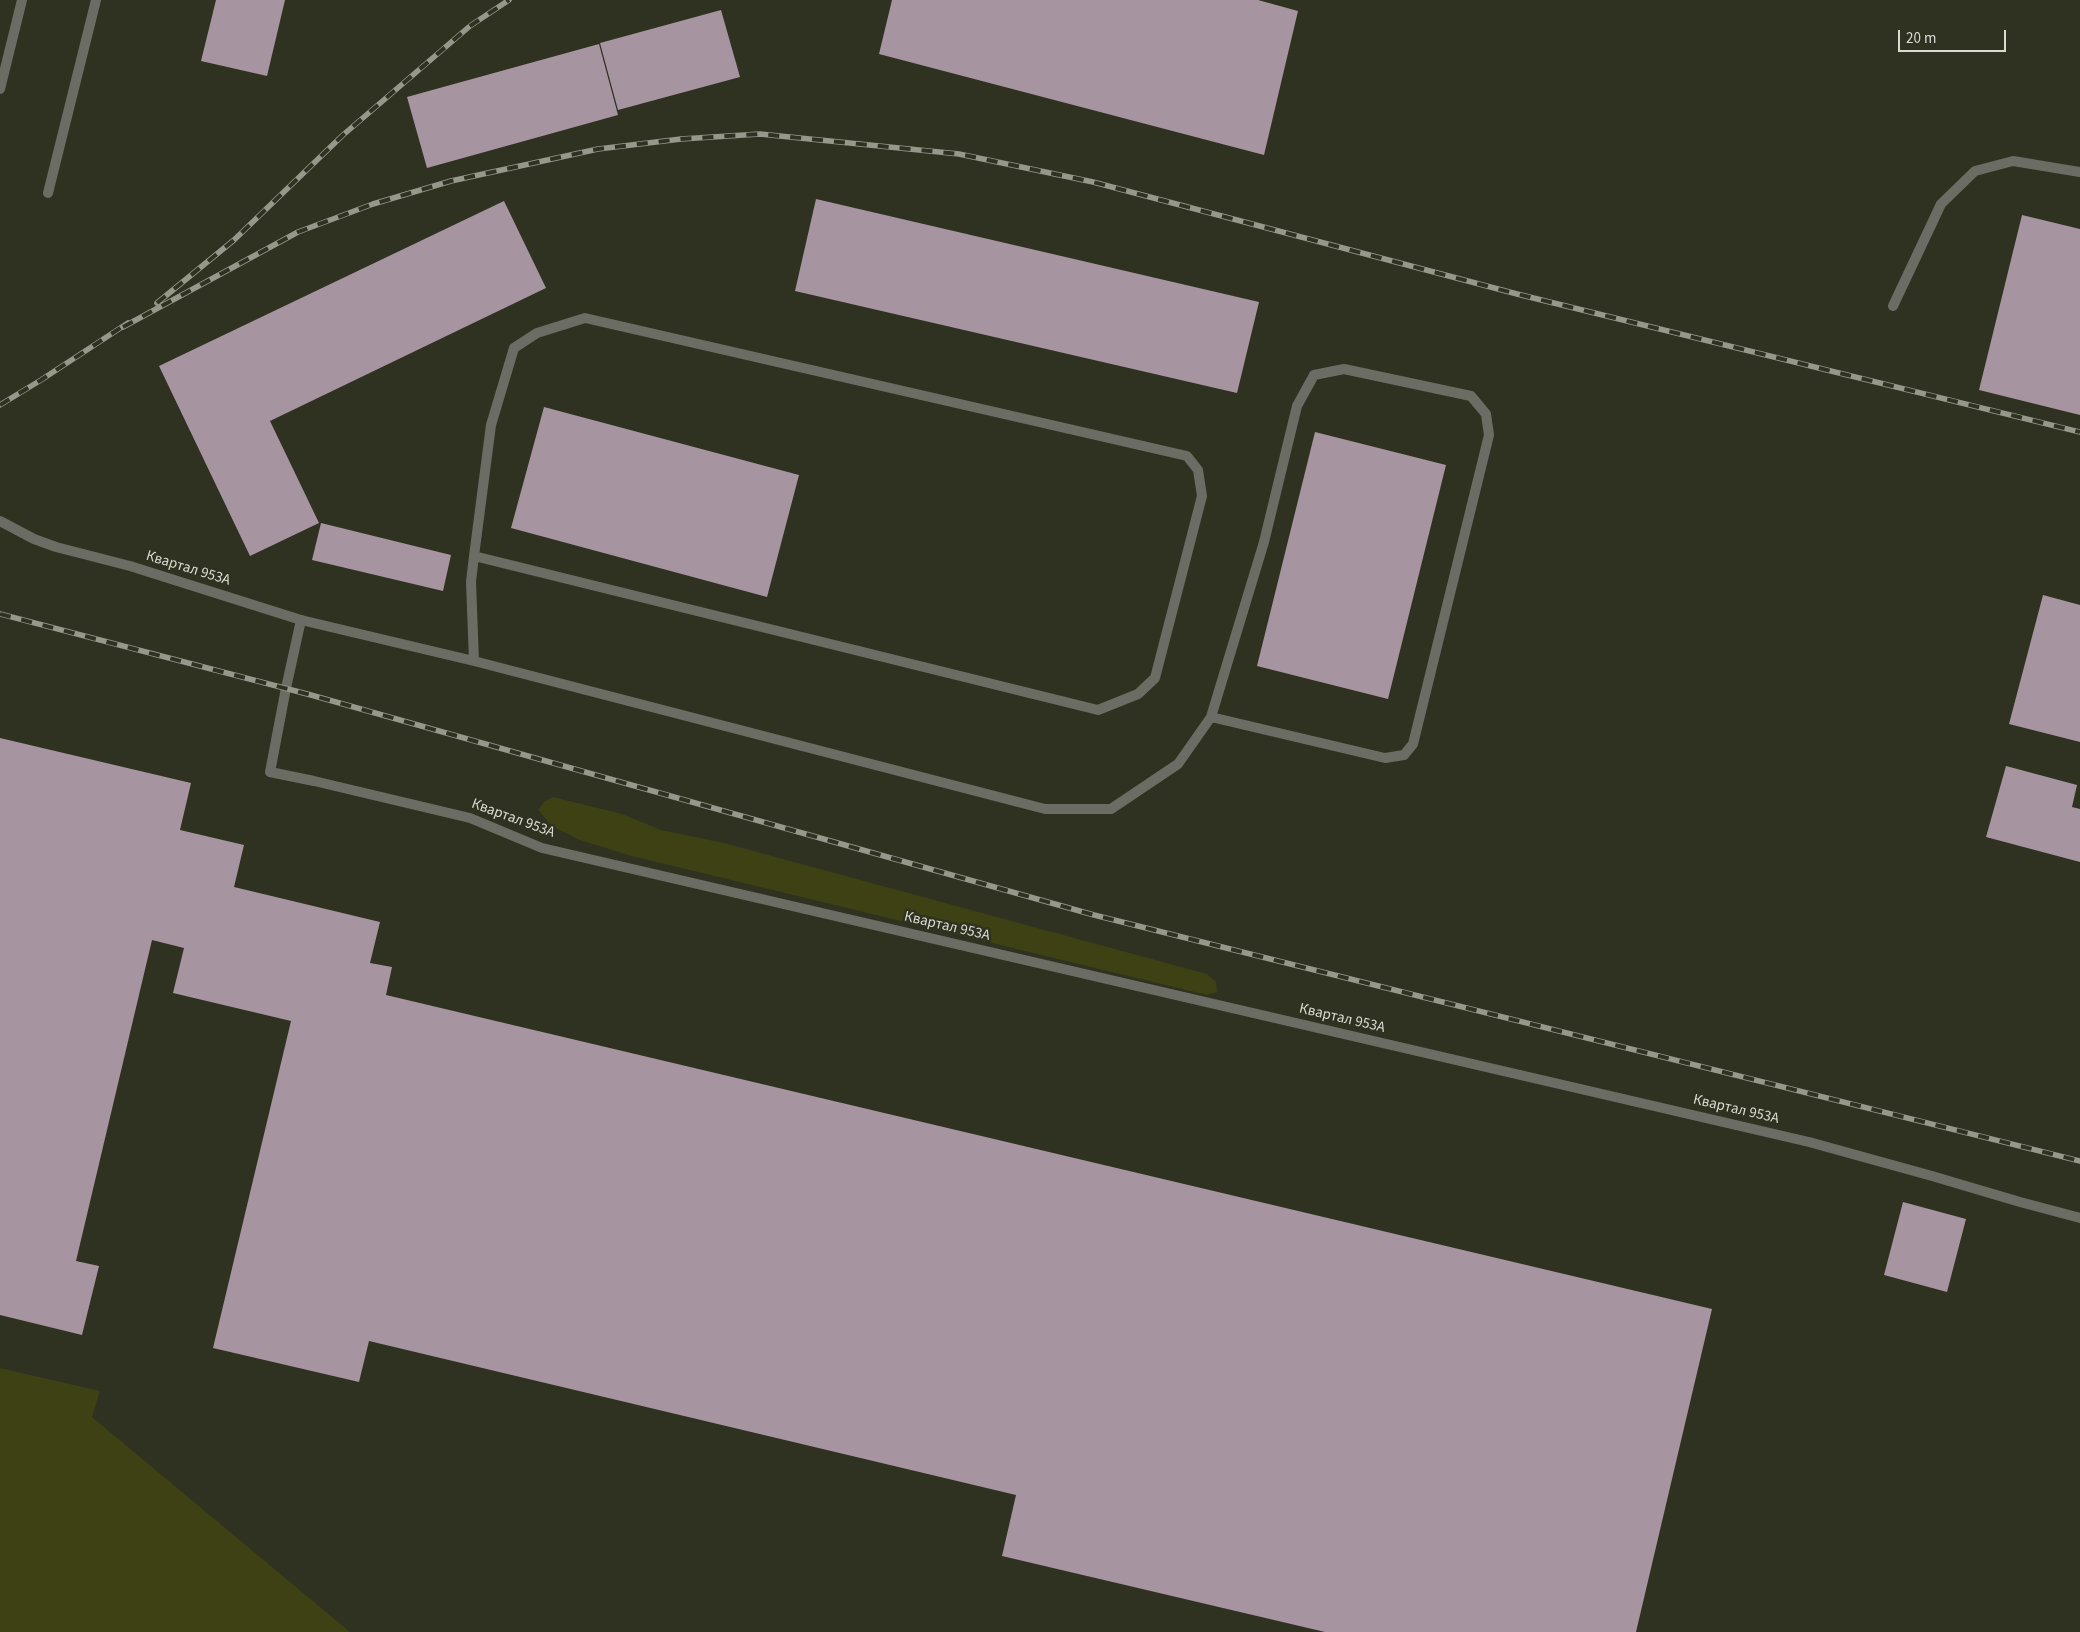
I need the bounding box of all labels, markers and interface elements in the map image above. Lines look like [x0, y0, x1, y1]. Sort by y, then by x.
scale bar [1900, 20, 2008, 52]
text: 20 m [1906, 28, 1936, 49]
street label: Квартал 953А [144, 548, 232, 590]
street label: Квартал 953А [469, 796, 557, 842]
street label: Квартал 953А [902, 908, 992, 946]
street label: Квартал 953А [1297, 1000, 1387, 1038]
street label: Квартал 953А [1691, 1091, 1781, 1129]

